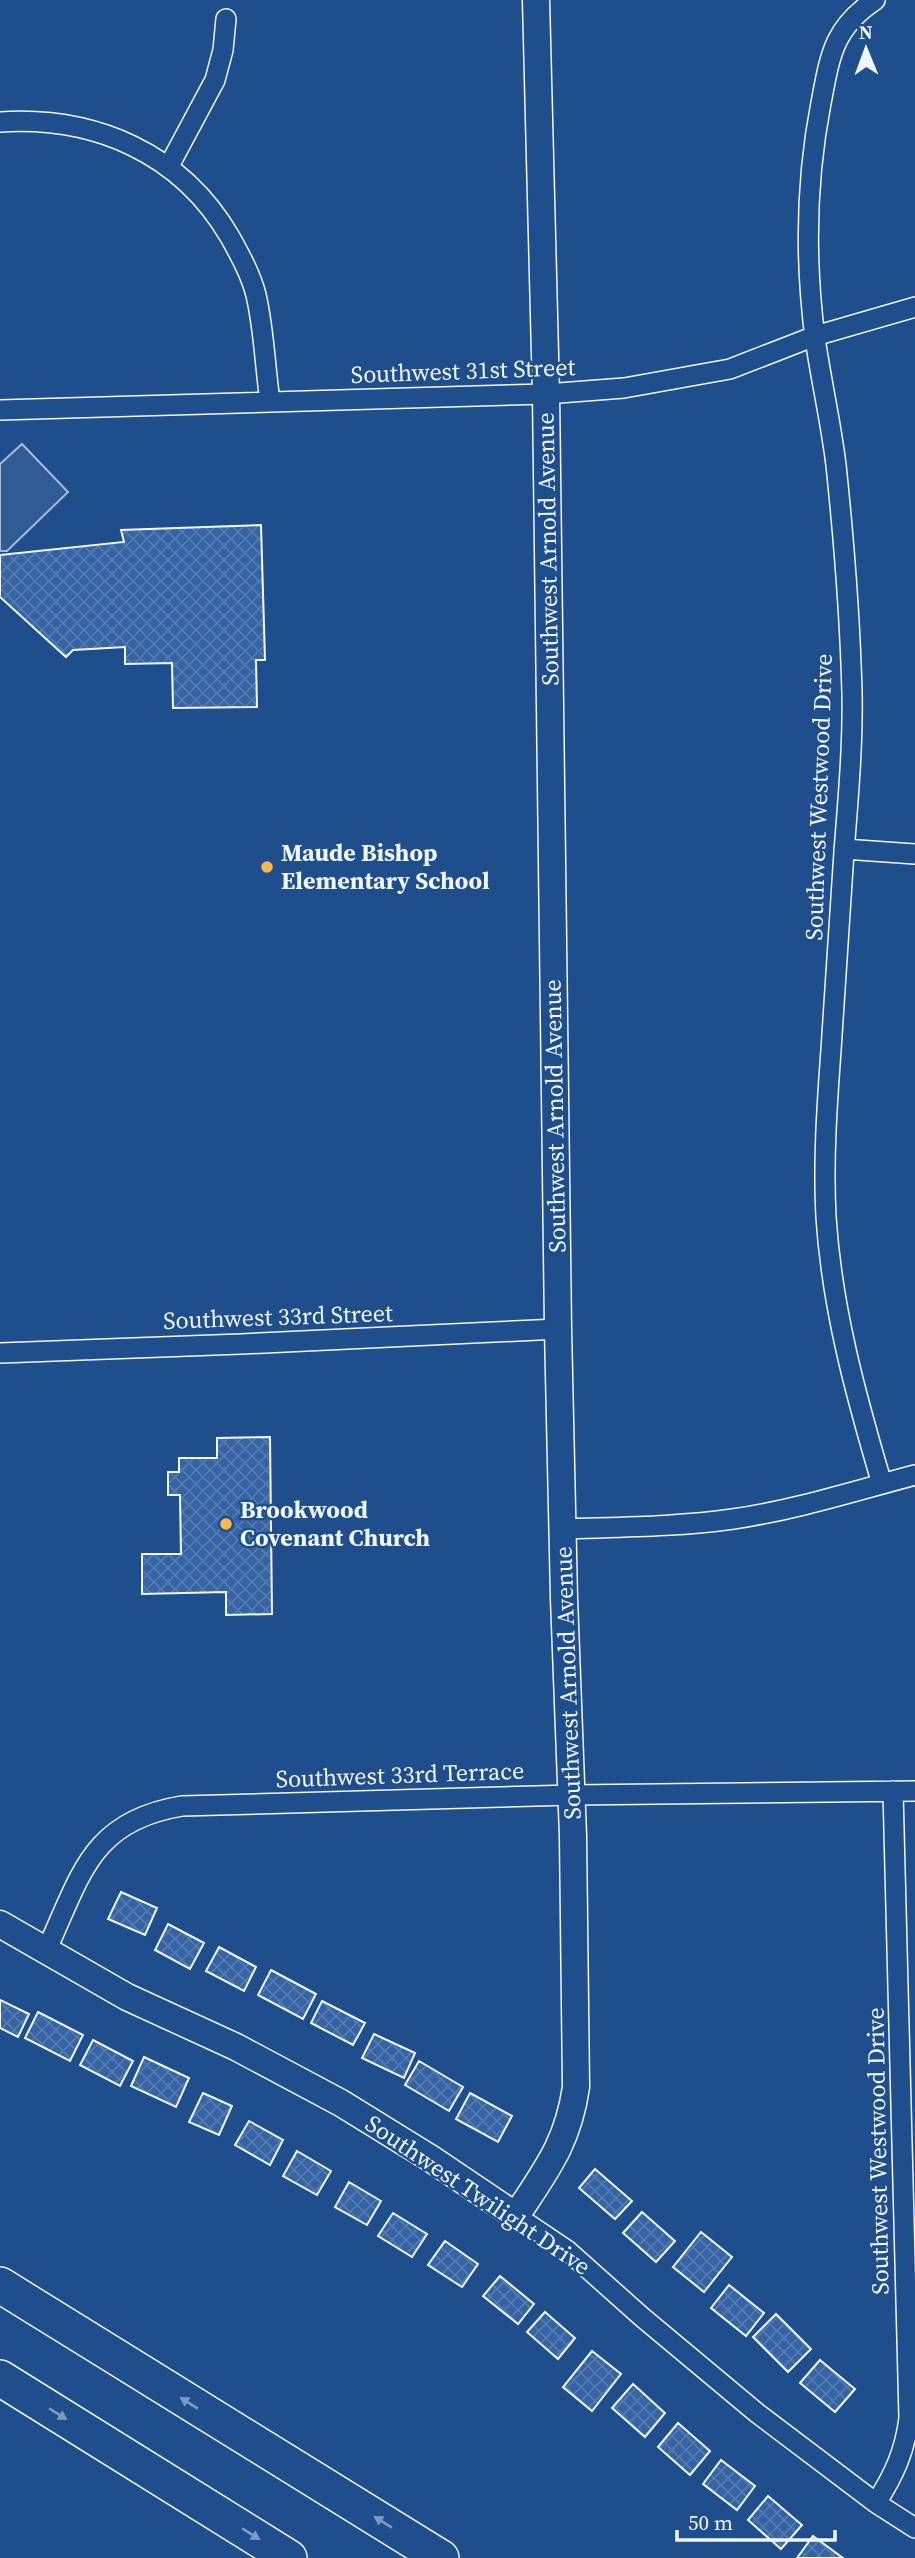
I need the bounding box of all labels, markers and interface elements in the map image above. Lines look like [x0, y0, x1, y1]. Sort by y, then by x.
north arrow [831, 14, 901, 84]
text: N [859, 19, 873, 45]
street label: Southwest 31st Street [350, 350, 576, 391]
street label: Southwest Arnold Avenue [529, 412, 566, 686]
street label: Southwest Westwood Drive [797, 653, 840, 941]
place label: Maude Bishop Elementary School [281, 836, 490, 897]
marker: Maude Bishop Elementary School [259, 859, 275, 875]
street label: Southwest Arnold Avenue [536, 979, 573, 1253]
street label: Southwest 33rd Street [163, 1296, 394, 1337]
place label: Brookwood Covenant Church [240, 1493, 430, 1554]
marker: Brookwood Covenant Church [218, 1516, 234, 1532]
street label: Southwest Arnold Avenue [546, 1546, 589, 1820]
street label: Southwest 33rd Terrace [275, 1754, 525, 1795]
street label: Southwest Westwood Drive [858, 2007, 897, 2295]
street label: Southwest Twilight Drive [359, 2107, 597, 2282]
one-way arrow [180, 2396, 199, 2409]
one-way arrow [48, 2408, 68, 2421]
scale bar [677, 2498, 834, 2542]
text: 50 m [688, 2508, 733, 2537]
one-way arrow [373, 2516, 393, 2529]
one-way arrow [242, 2528, 261, 2541]

